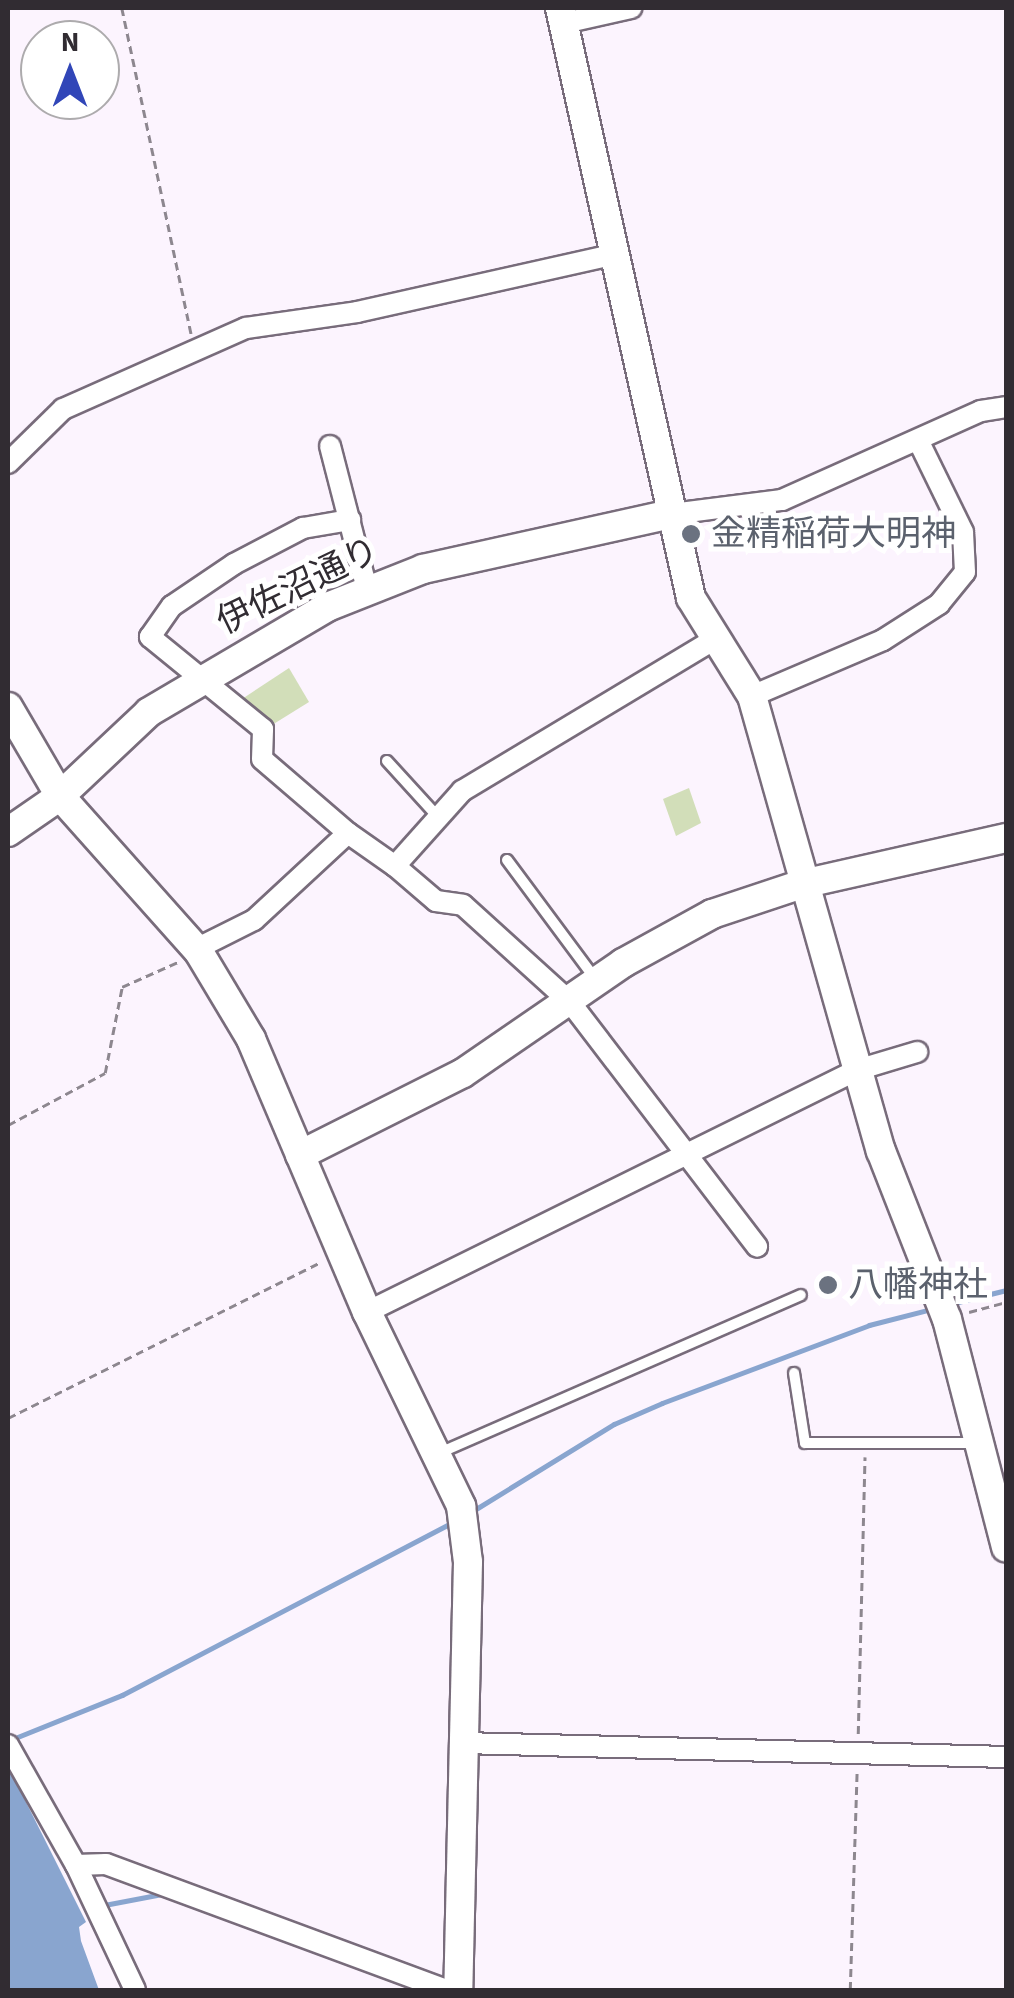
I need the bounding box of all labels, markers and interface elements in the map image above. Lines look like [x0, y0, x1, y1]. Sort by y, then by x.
north arrow [20, 20, 120, 120]
text: N [61, 22, 79, 62]
place label: 金精稲荷大明神 [711, 513, 956, 555]
marker: 金精稲荷大明神 [680, 523, 702, 545]
street label: 伊佐沼通り [210, 529, 386, 643]
place label: 八幡神社 [848, 1264, 988, 1306]
marker: 八幡神社 [817, 1274, 839, 1296]

